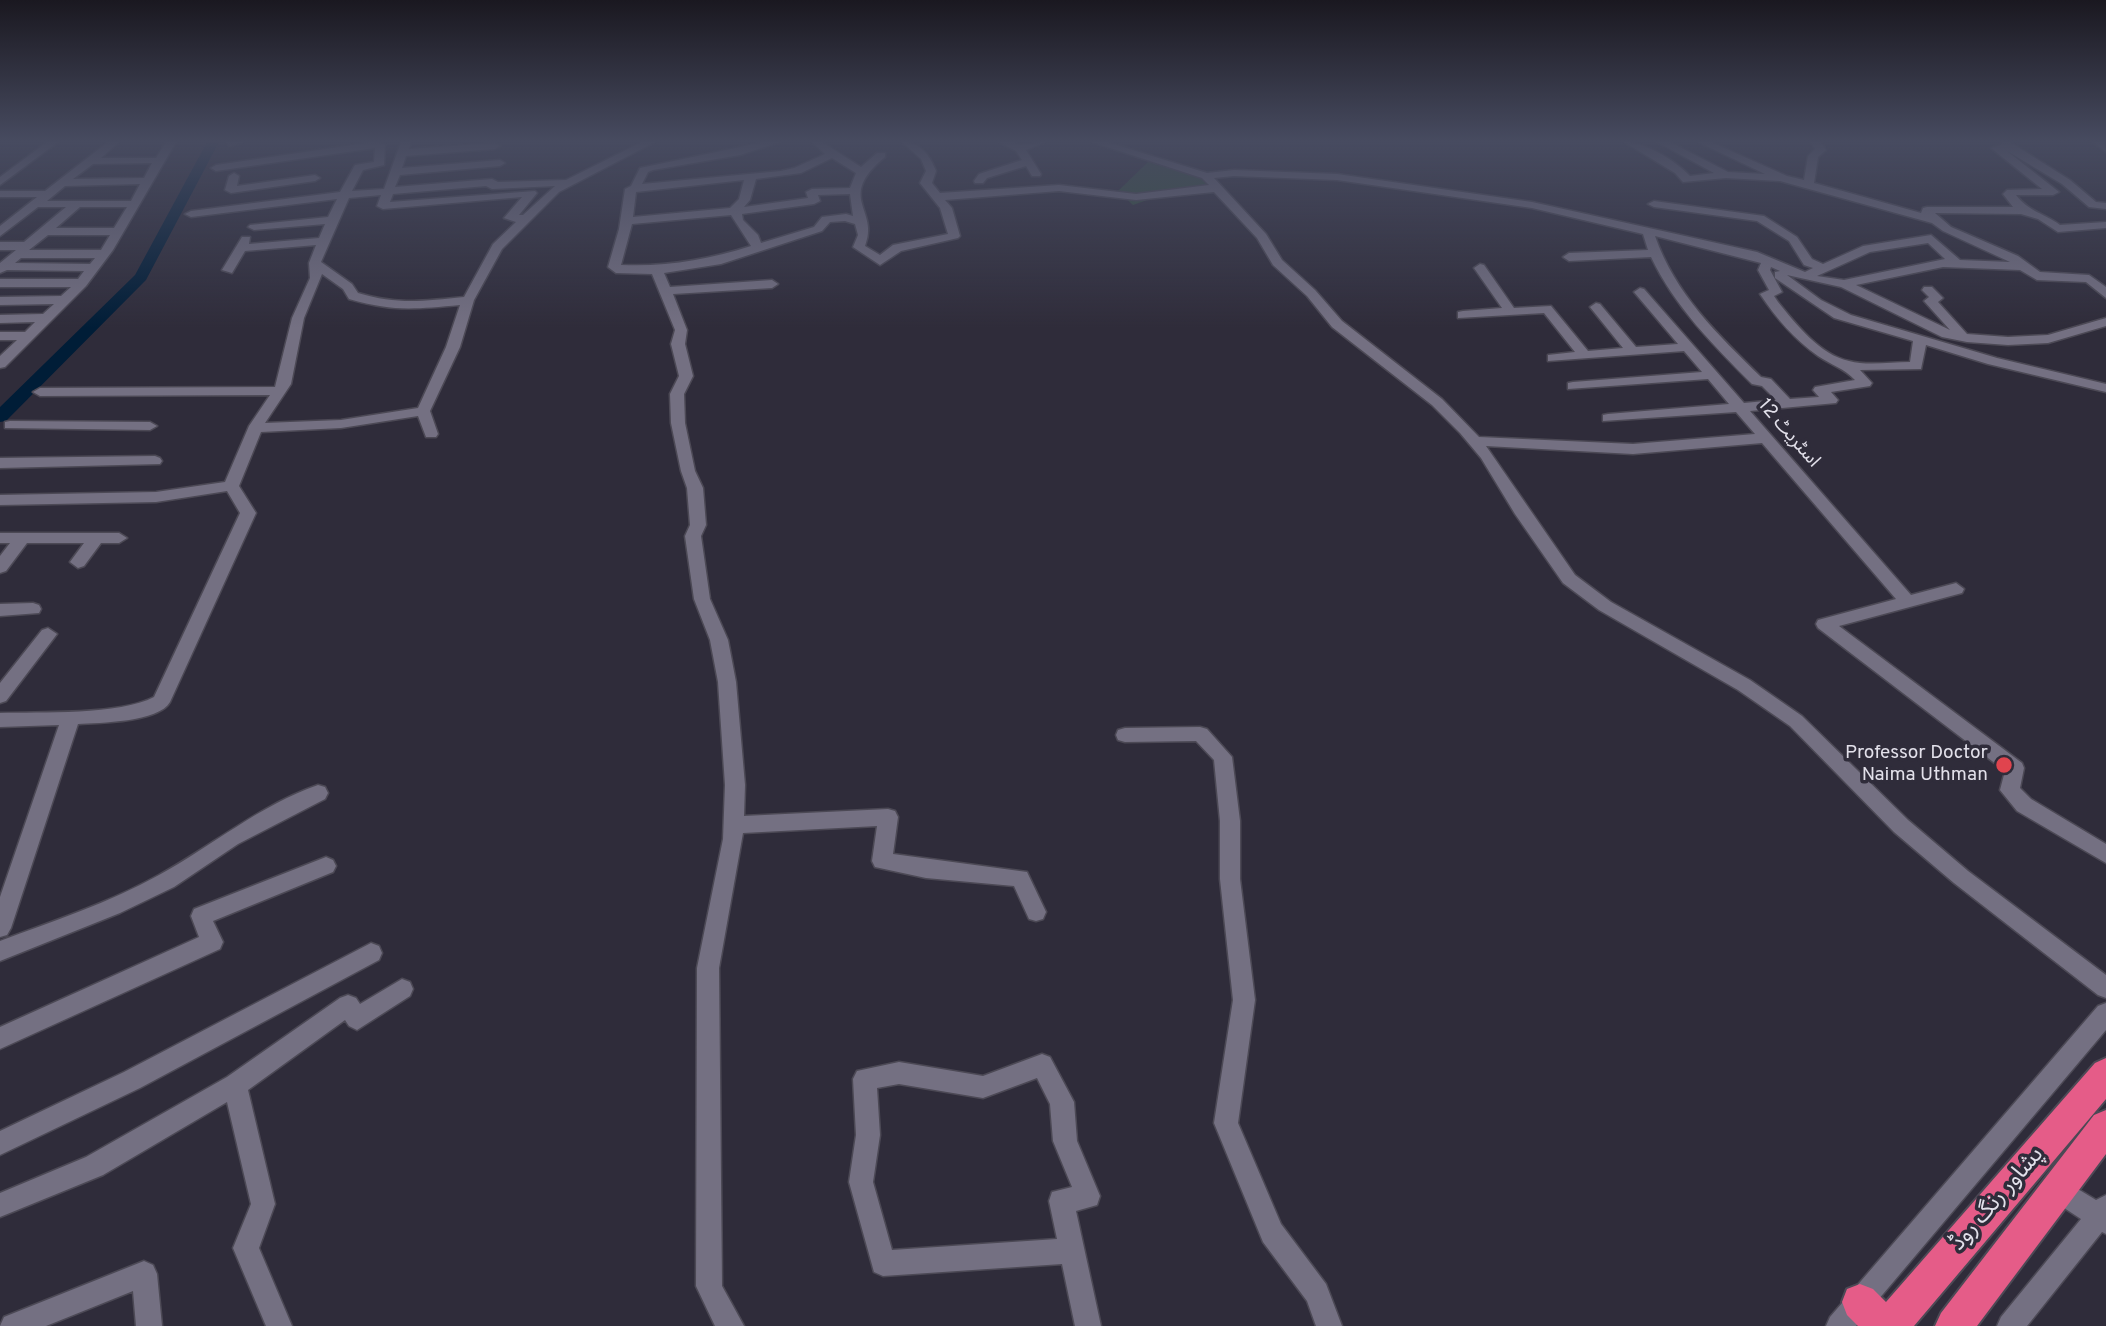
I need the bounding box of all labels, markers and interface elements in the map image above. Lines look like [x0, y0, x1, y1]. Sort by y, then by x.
street label: اسٹریٹ 12 [1752, 395, 1824, 473]
place label: Professor Doctor Naima Uthman [1845, 743, 1988, 787]
marker: Professor Doctor Naima Uthman [1994, 755, 2014, 775]
street label: پشاور رنگ روڈ [1945, 1142, 2051, 1258]

